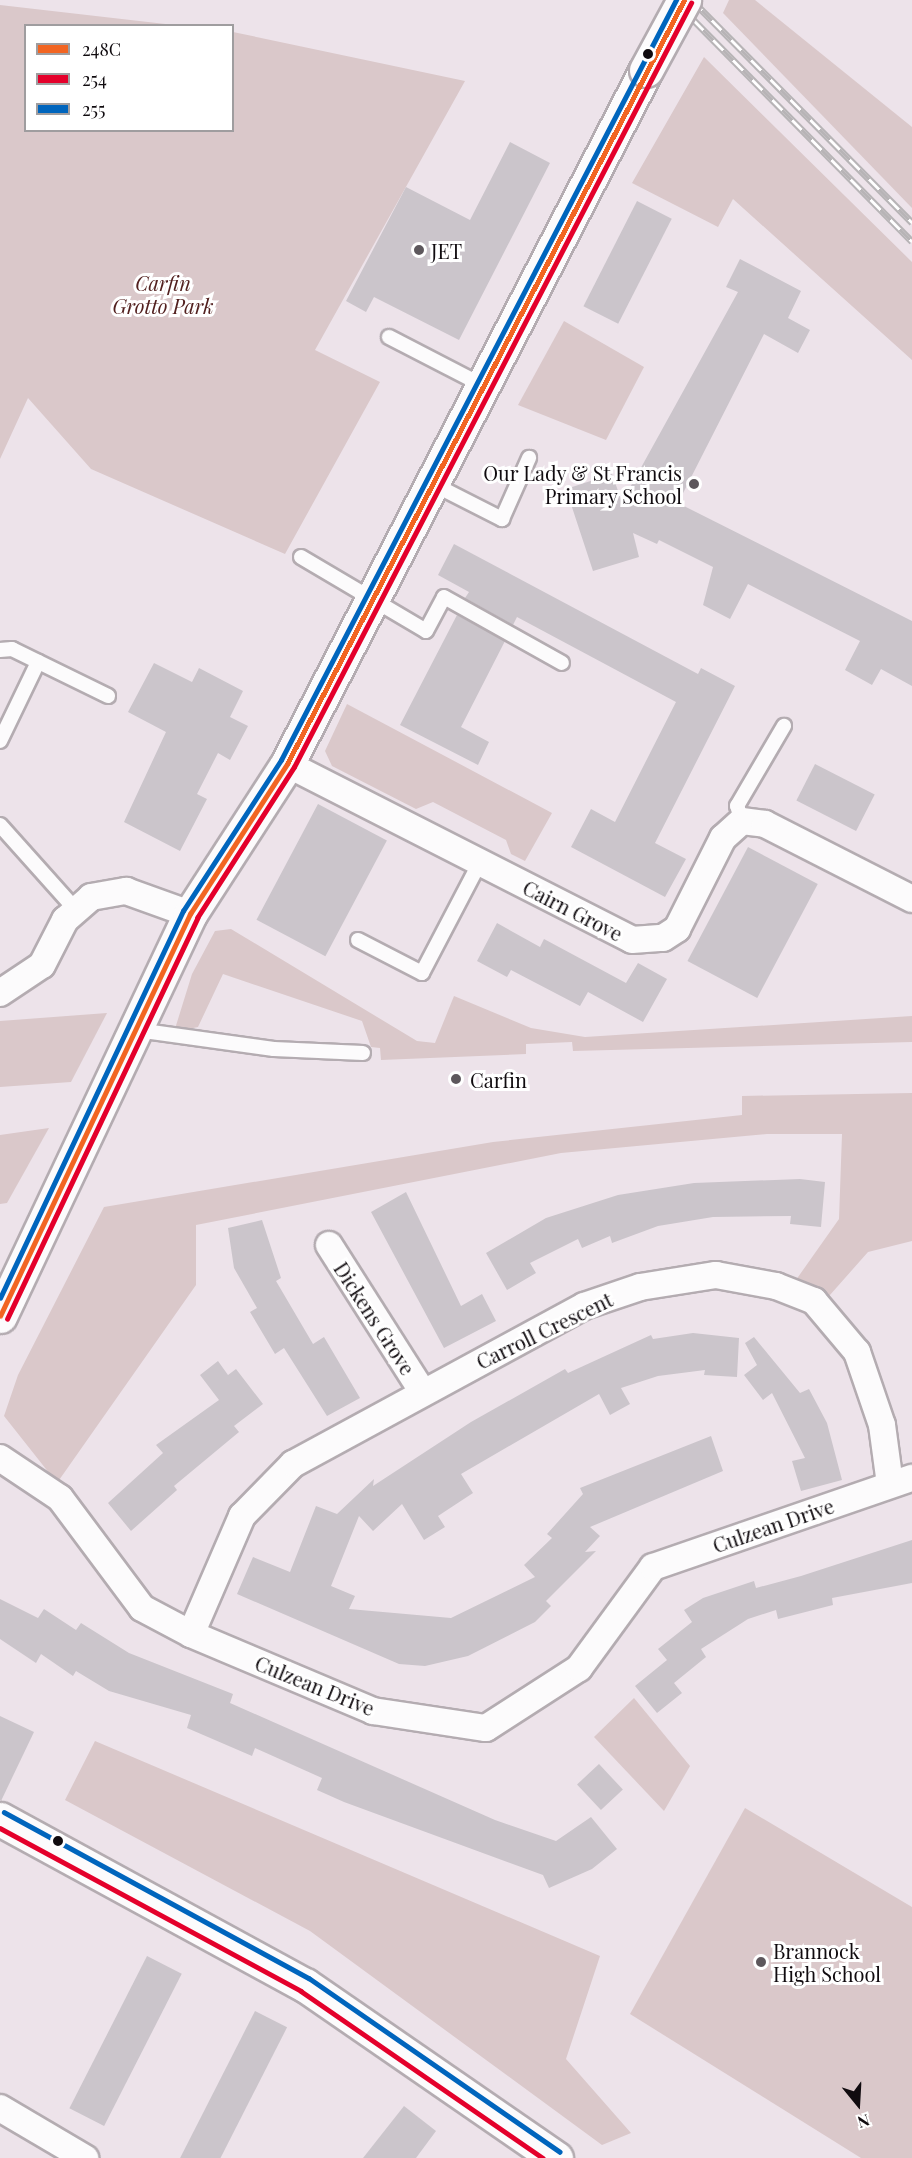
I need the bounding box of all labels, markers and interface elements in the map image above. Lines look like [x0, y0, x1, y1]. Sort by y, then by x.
legend [24, 24, 234, 132]
text: 248C [82, 37, 121, 61]
unlabelled marker [642, 48, 654, 60]
text: 254 [82, 67, 107, 91]
text: 255 [82, 97, 106, 121]
place label: JET [431, 238, 462, 262]
marker: JET [412, 243, 426, 257]
park label: Carfin Grotto Park [112, 270, 214, 317]
place label: Our Lady & St Francis Primary School [482, 460, 682, 507]
marker: Our Lady & St Francis Primary School [687, 477, 701, 491]
street label: Cairn Grove [519, 875, 627, 945]
place label: Carfin [470, 1067, 527, 1091]
marker: Carfin [447, 1070, 465, 1088]
street label: Dickens Grove [330, 1257, 420, 1379]
street label: Carroll Crescent [472, 1287, 616, 1373]
street label: Culzean Drive [709, 1493, 837, 1557]
street label: Culzean Drive [252, 1650, 378, 1720]
unlabelled marker [52, 1835, 64, 1847]
place label: Brannock High School [773, 1938, 881, 1985]
marker: Brannock High School [754, 1955, 768, 1969]
north arrow [828, 2074, 888, 2134]
text: N [855, 2110, 872, 2133]

